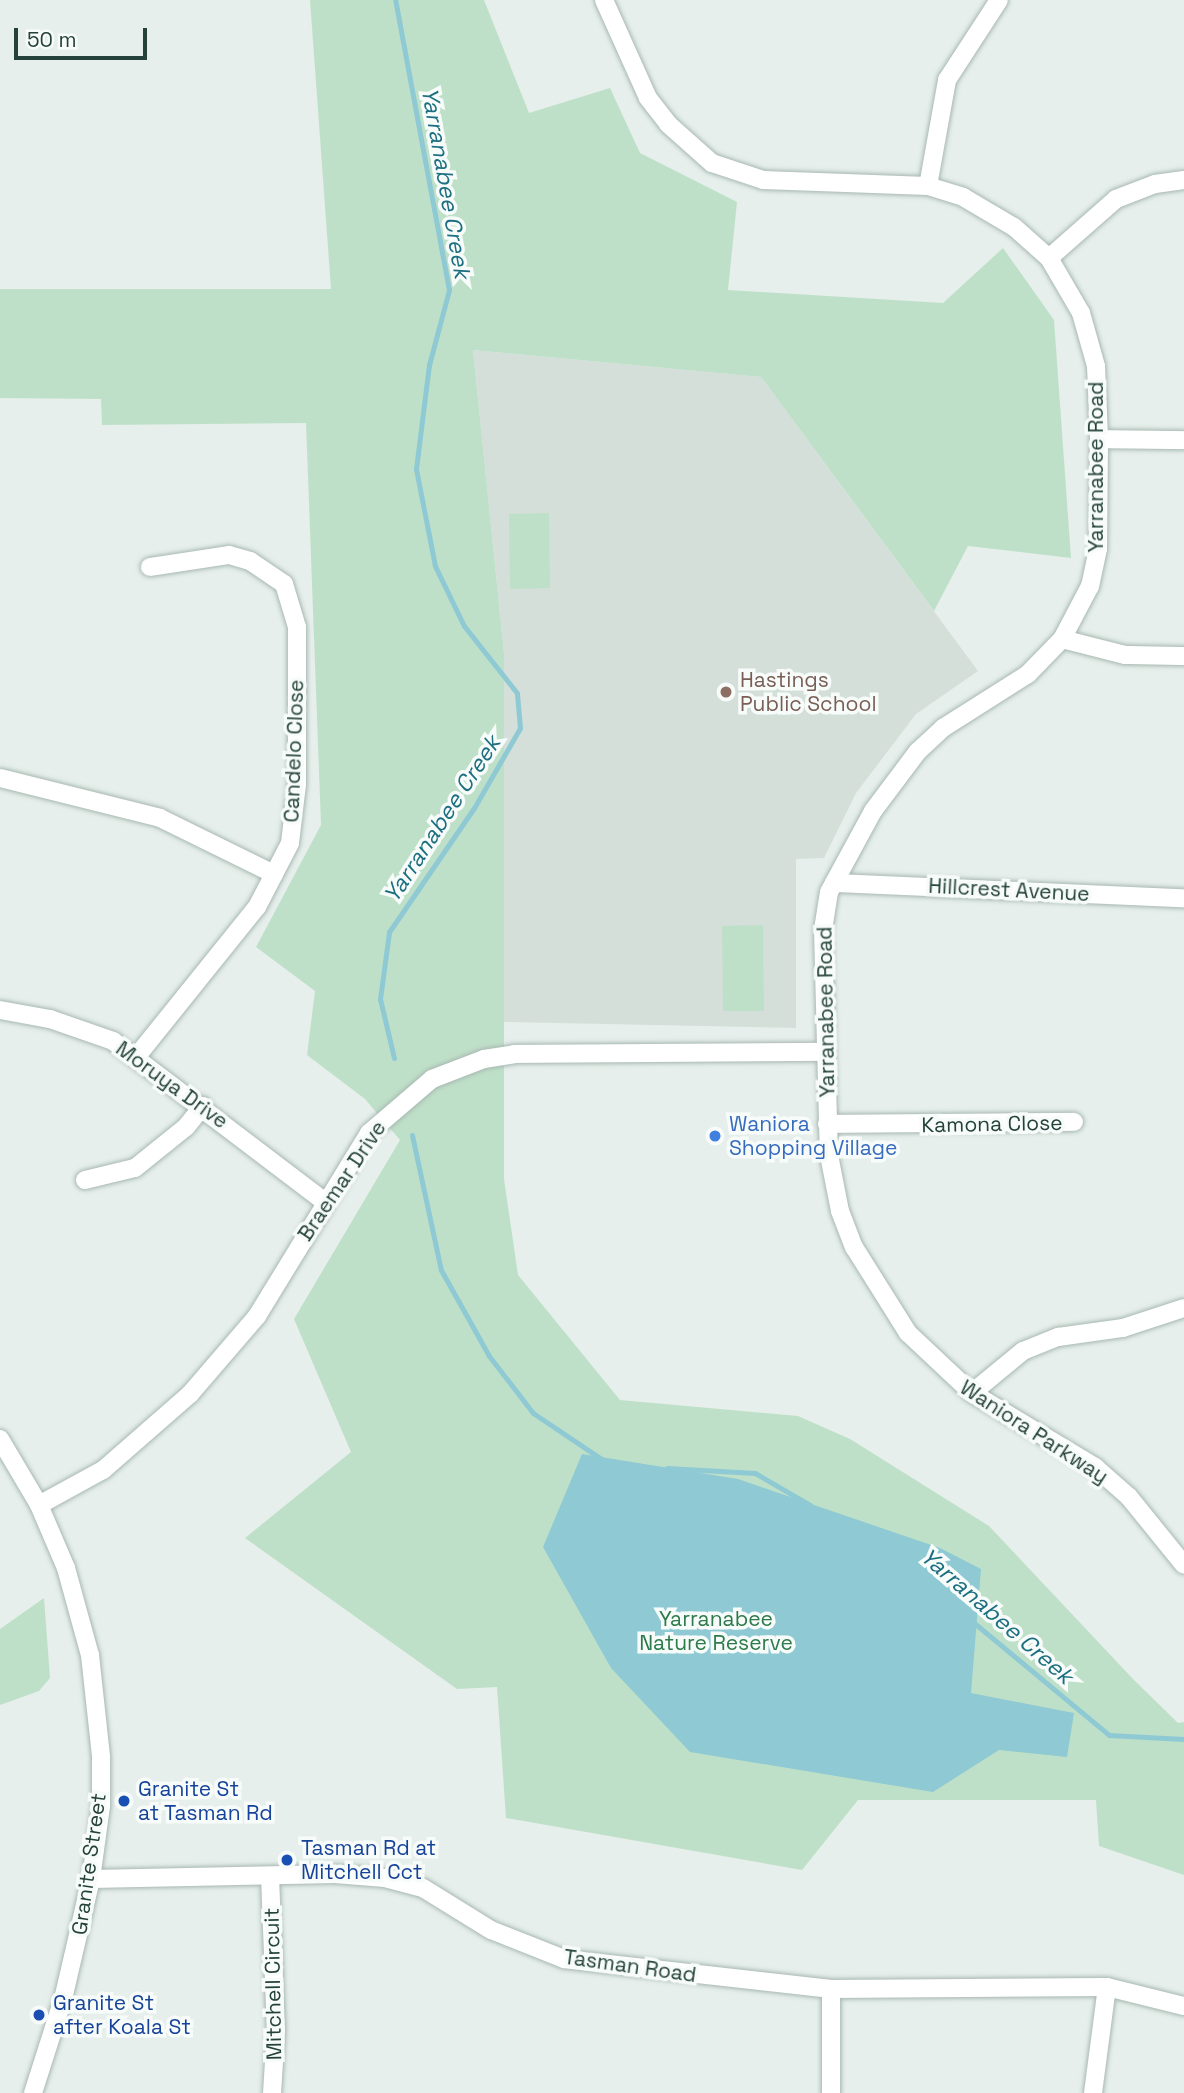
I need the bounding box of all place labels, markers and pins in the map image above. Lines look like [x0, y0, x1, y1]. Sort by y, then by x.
place label: Hastings Public School [740, 667, 877, 717]
marker: Hastings Public School [718, 684, 734, 700]
place label: Waniora Shopping Village [729, 1111, 898, 1161]
marker: Waniora Shopping Village [707, 1128, 723, 1144]
place label: Granite St at Tasman Rd [138, 1776, 273, 1826]
marker: Granite St at Tasman Rd [116, 1793, 132, 1809]
place label: Tasman Rd at Mitchell Cct [301, 1835, 436, 1885]
marker: Tasman Rd at Mitchell Cct [279, 1852, 295, 1868]
place label: Granite St after Koala St [53, 1990, 191, 2040]
marker: Granite St after Koala St [31, 2007, 47, 2023]

